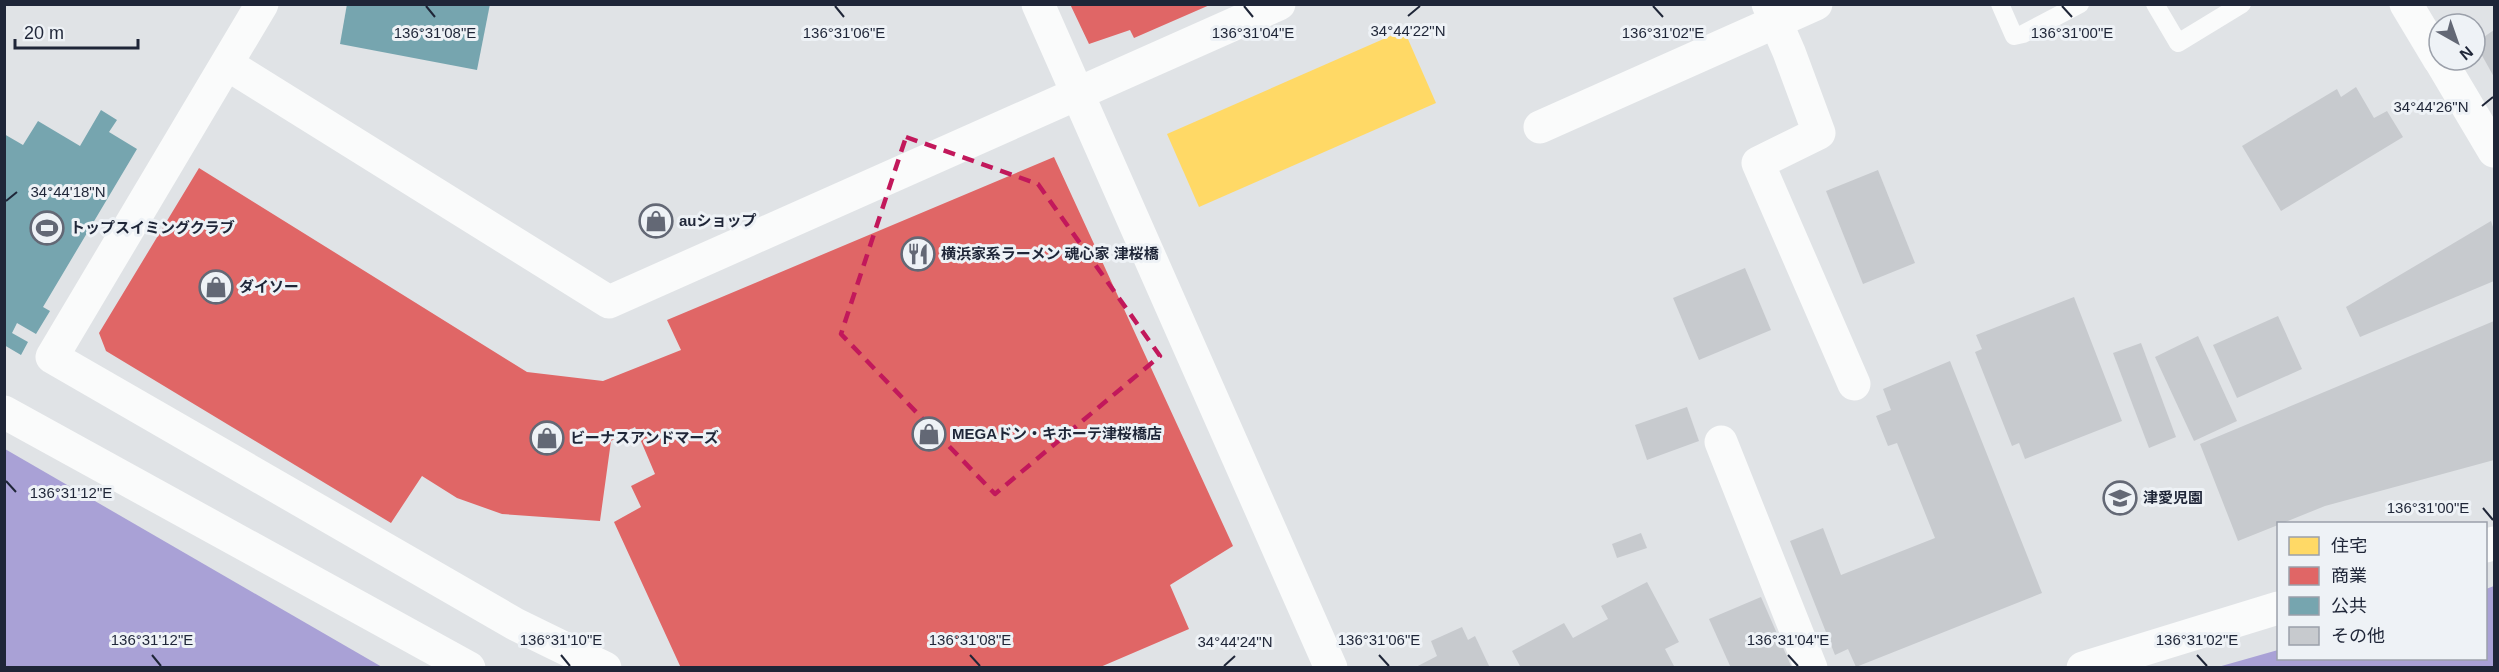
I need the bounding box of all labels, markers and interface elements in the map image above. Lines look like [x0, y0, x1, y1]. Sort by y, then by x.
scale bar [15, 12, 138, 50]
north arrow [2427, 12, 2487, 72]
text: 34°44'22"N [1370, 22, 1446, 39]
text: 20 m [24, 23, 64, 43]
text: 136°31'08"E [394, 24, 476, 41]
text: 136°31'06"E [803, 24, 885, 41]
text: 136°31'04"E [1212, 24, 1294, 41]
text: 136°31'02"E [1622, 24, 1704, 41]
text: 136°31'00"E [2031, 24, 2113, 41]
text: N [2456, 43, 2476, 63]
text: 34°44'26"N [2393, 98, 2469, 115]
text: 34°44'18"N [30, 183, 106, 200]
shop icon: auショップ [638, 203, 674, 239]
sports icon: トップスイミングクラブ [29, 210, 65, 246]
place label: auショップ [679, 212, 757, 229]
place label: トップスイミングクラブ [70, 219, 235, 236]
restaurant icon: 横浜家系ラーメン 魂心家 津桜橋 [900, 236, 936, 272]
place label: 横浜家系ラーメン 魂心家 津桜橋 [941, 245, 1160, 262]
shop icon: ダイソー [198, 269, 234, 305]
place label: ダイソー [239, 278, 299, 295]
shop icon: MEGAドン・キホーテ津桜橋店 [911, 416, 947, 452]
shop icon: ビーナスアンドマーズ [529, 420, 565, 456]
place label: MEGAドン・キホーテ津桜橋店 [952, 425, 1162, 442]
place label: ビーナスアンドマーズ [570, 429, 719, 446]
school or university icon: 津愛児園 [2102, 480, 2138, 516]
text: 136°31'12"E [30, 484, 112, 501]
place label: 津愛児園 [2143, 489, 2203, 506]
text: 136°31'00"E [2387, 499, 2469, 516]
legend [2277, 522, 2487, 660]
text: 住宅 [2331, 536, 2367, 556]
text: 商業 [2331, 566, 2367, 586]
text: 公共 [2331, 596, 2367, 616]
text: その他 [2331, 626, 2385, 646]
text: 136°31'12"E [111, 631, 193, 648]
text: 136°31'10"E [520, 631, 602, 648]
text: 136°31'08"E [929, 631, 1011, 648]
text: 136°31'06"E [1338, 631, 1420, 648]
text: 136°31'04"E [1747, 631, 1829, 648]
text: 136°31'02"E [2156, 631, 2238, 648]
text: 34°44'24"N [1197, 633, 1273, 650]

